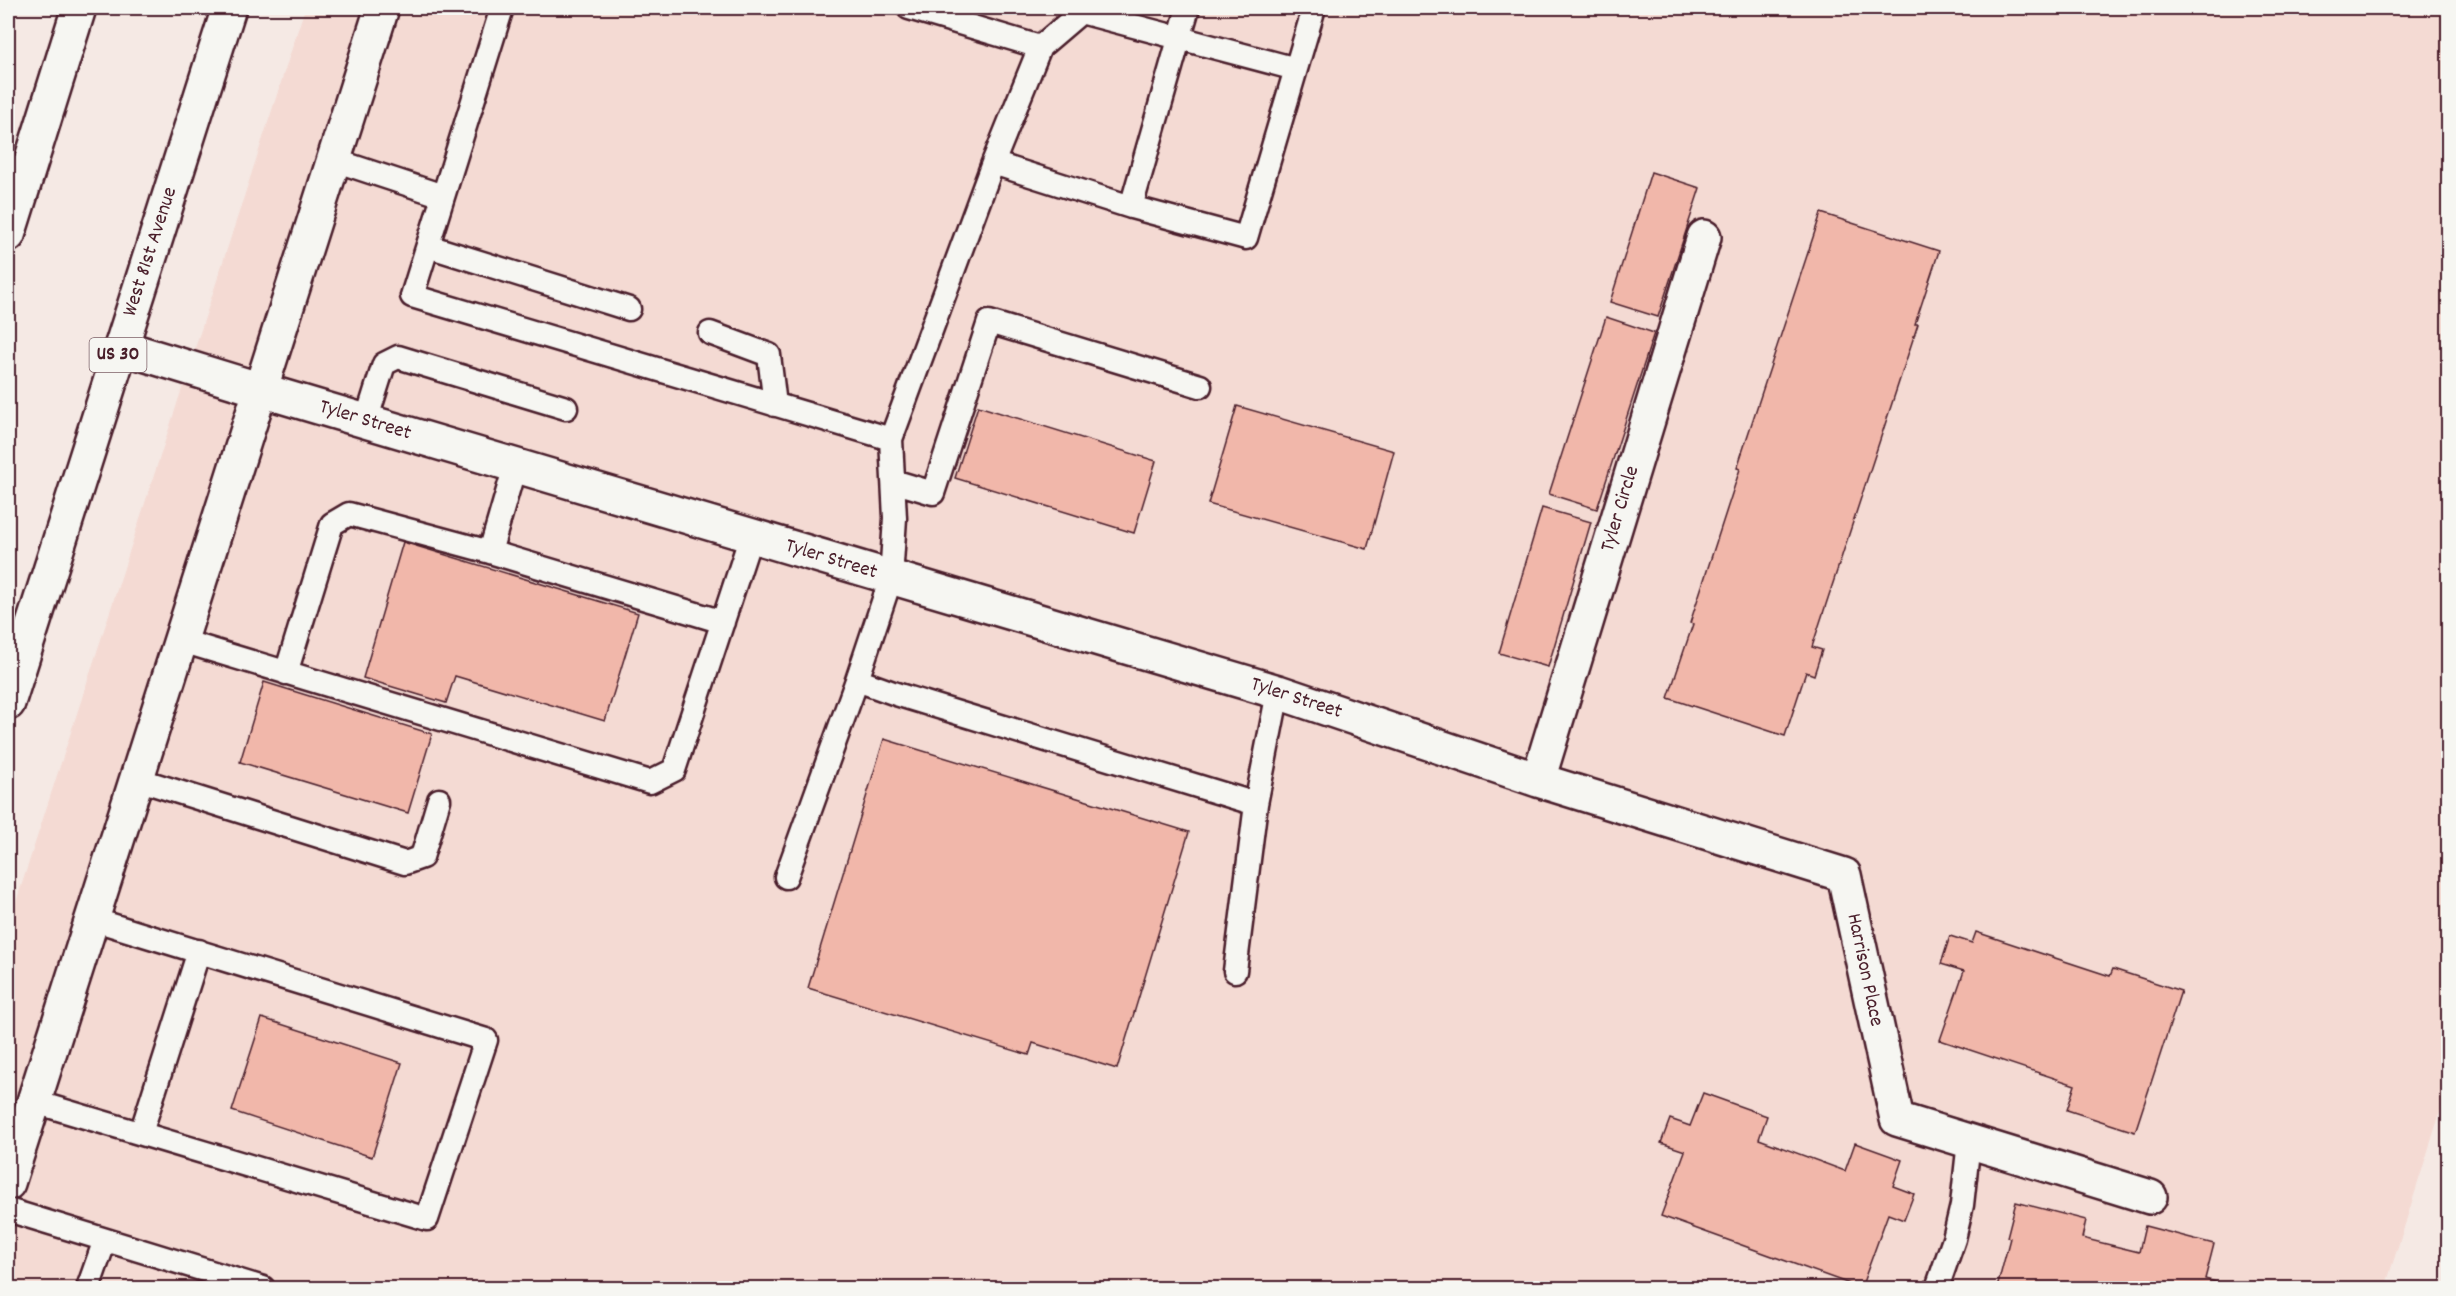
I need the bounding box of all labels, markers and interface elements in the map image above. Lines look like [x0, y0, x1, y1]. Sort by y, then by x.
street label: West 81st Avenue [116, 183, 186, 321]
road number: US 30 [90, 338, 146, 372]
street label: Tyler Street [315, 393, 415, 449]
street label: Tyler Circle [1594, 462, 1648, 556]
street label: Tyler Street [781, 532, 881, 588]
street label: Tyler Street [1246, 670, 1346, 728]
street label: Harrison Place [1837, 911, 1891, 1029]

